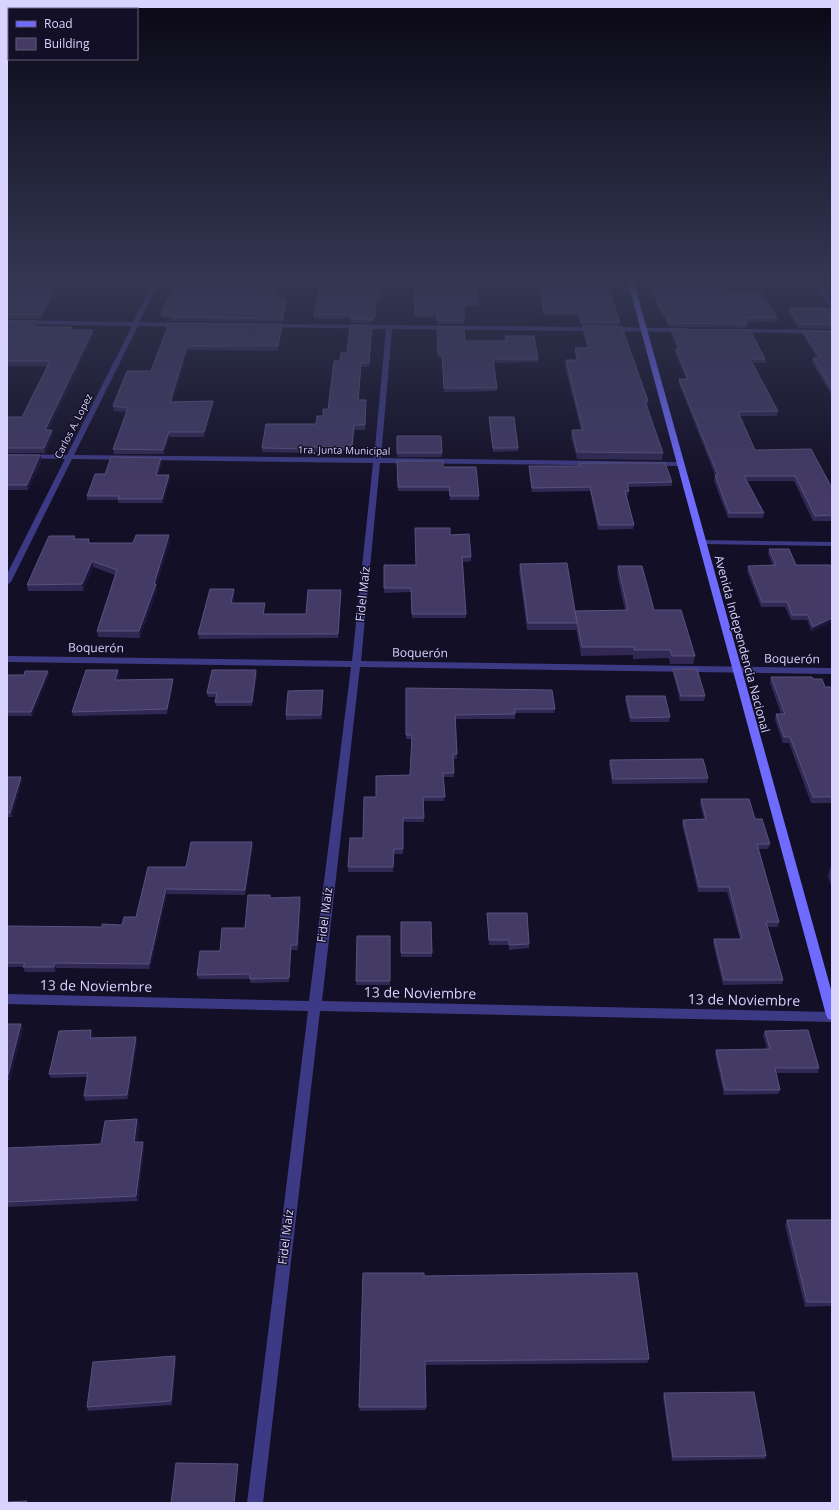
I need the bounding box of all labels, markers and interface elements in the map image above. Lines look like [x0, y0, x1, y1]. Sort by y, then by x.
legend [8, 8, 138, 60]
text: Road [44, 15, 73, 32]
text: Building [44, 35, 90, 52]
street label: Carlos A. Lopez [51, 391, 96, 461]
street label: 1ra. Junta Municipal [298, 442, 390, 458]
street label: Avenida Independencia Nacional [711, 553, 774, 734]
street label: Fidel Maíz [351, 565, 374, 622]
street label: Boquerón [68, 639, 124, 656]
street label: Boquerón [392, 644, 448, 661]
street label: Boquerón [764, 650, 820, 667]
street label: Fidel Maíz [313, 886, 336, 944]
street label: 13 de Noviembre [40, 975, 152, 996]
street label: 13 de Noviembre [364, 982, 476, 1003]
street label: 13 de Noviembre [688, 989, 800, 1010]
street label: Fidel Maíz [274, 1208, 297, 1266]

